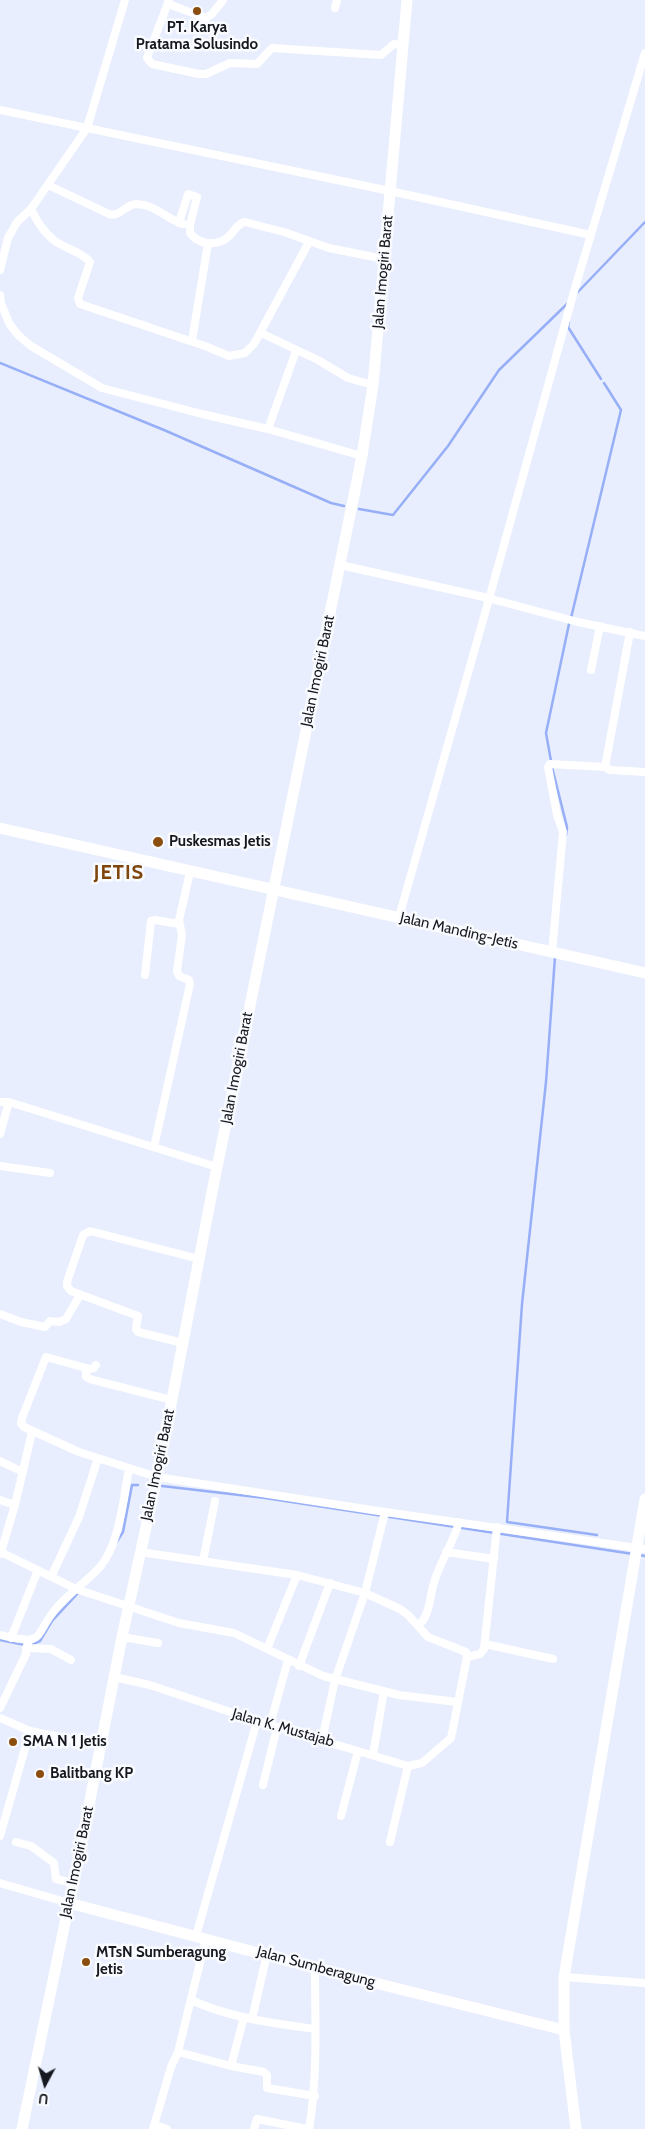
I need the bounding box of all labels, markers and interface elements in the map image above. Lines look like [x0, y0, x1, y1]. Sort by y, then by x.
marker: PT. Karya Pratama Solusindo [191, 5, 203, 17]
place label: PT. Karya Pratama Solusindo [136, 19, 258, 54]
street label: Jalan Imogiri Barat [369, 215, 397, 329]
street label: Jalan Imogiri Barat [297, 614, 339, 728]
place label: Puskesmas Jetis [169, 833, 271, 851]
marker: Puskesmas Jetis [151, 835, 165, 849]
district label: JETIS [93, 861, 145, 885]
street label: Jalan Manding-Jetis [398, 909, 520, 953]
street label: Jalan Imogiri Barat [217, 1011, 257, 1125]
street label: Jalan Imogiri Barat [137, 1408, 179, 1522]
street label: Jalan K. Mustajab [230, 1705, 336, 1751]
place label: SMA N 1 Jetis [23, 1733, 107, 1751]
marker: SMA N 1 Jetis [7, 1736, 19, 1748]
place label: Balitbang KP [50, 1765, 133, 1783]
marker: Balitbang KP [34, 1768, 46, 1780]
street label: Jalan Imogiri Barat [56, 1805, 98, 1919]
street label: Jalan Sumberagung [255, 1943, 377, 1991]
place label: MTsN Sumberagung Jetis [96, 1944, 226, 1979]
marker: MTsN Sumberagung Jetis [80, 1956, 92, 1968]
north arrow [20, 2059, 70, 2109]
text: U [37, 2089, 49, 2108]

